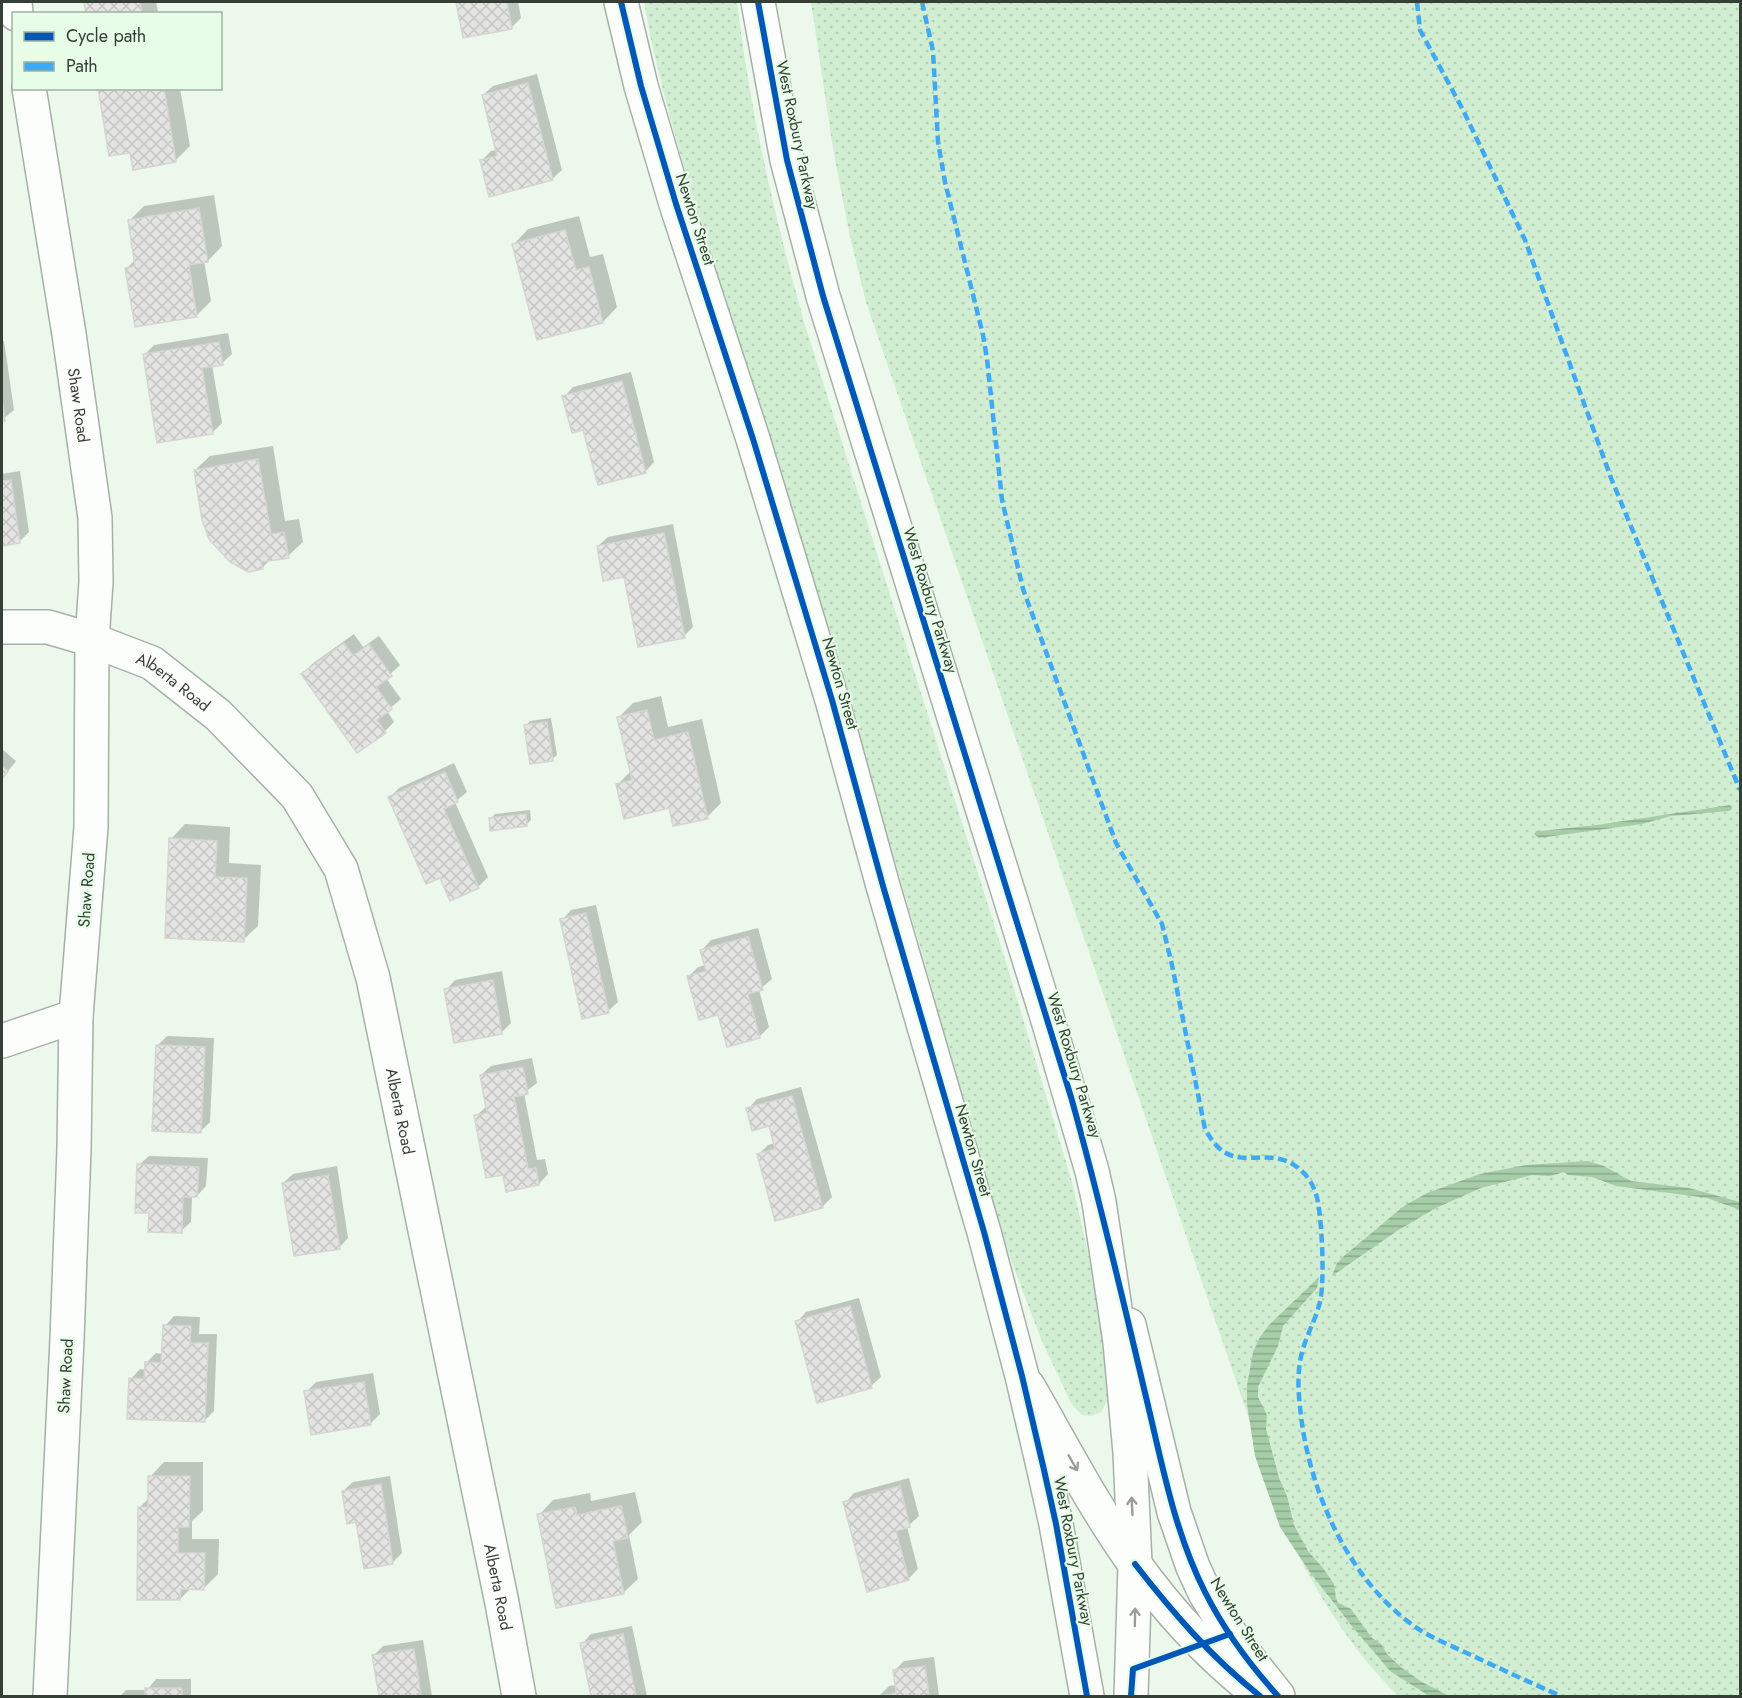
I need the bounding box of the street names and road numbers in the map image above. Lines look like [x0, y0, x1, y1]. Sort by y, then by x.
street label: West Roxbury Parkway [770, 59, 825, 213]
street label: Newton Street [670, 170, 721, 268]
street label: Shaw Road [62, 366, 95, 444]
street label: West Roxbury Parkway [897, 524, 964, 677]
street label: Newton Street [816, 634, 865, 732]
street label: Alberta Road [133, 647, 215, 717]
street label: Shaw Road [72, 852, 101, 928]
street label: West Roxbury Parkway [1041, 989, 1108, 1142]
street label: Alberta Road [380, 1066, 420, 1157]
street label: Newton Street [949, 1101, 998, 1199]
street label: Shaw Road [52, 1338, 79, 1414]
street label: West Roxbury Parkway [1048, 1474, 1099, 1629]
street label: Alberta Road [478, 1542, 518, 1632]
street label: Newton Street [1205, 1573, 1275, 1666]

